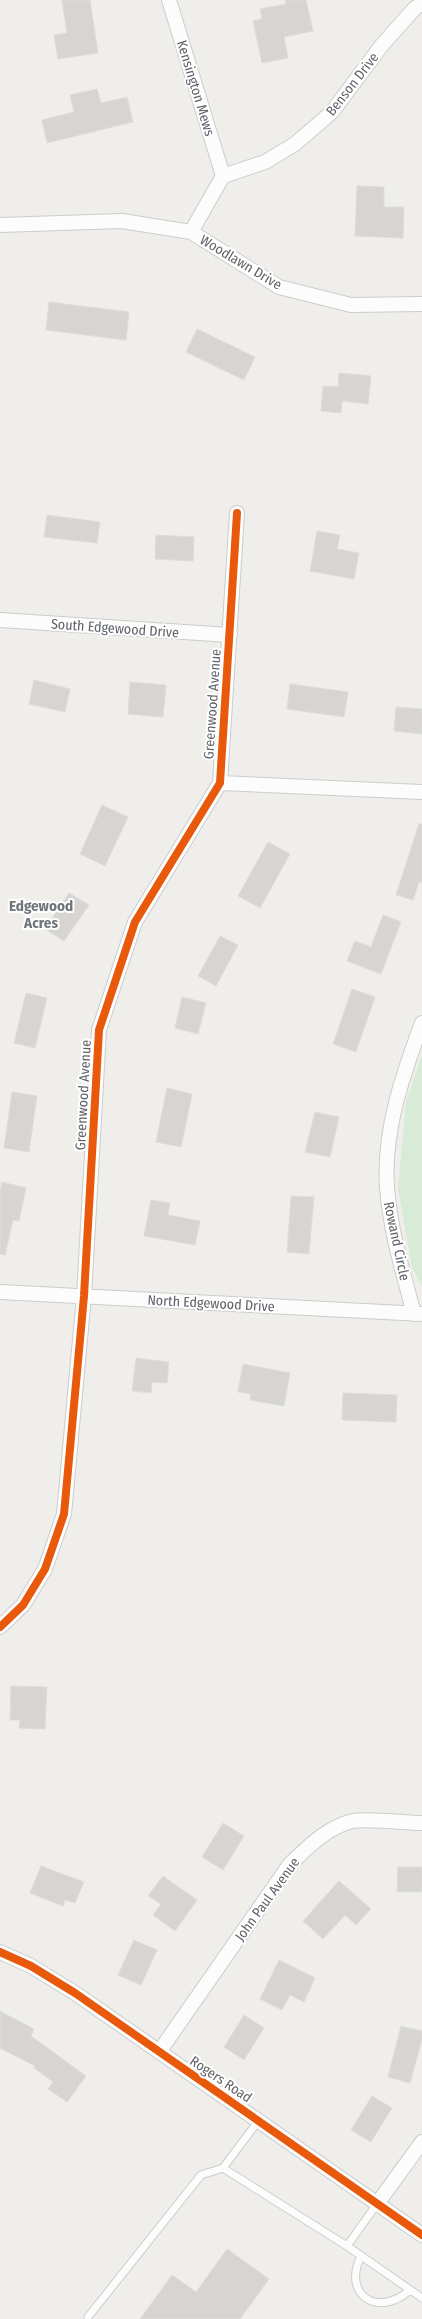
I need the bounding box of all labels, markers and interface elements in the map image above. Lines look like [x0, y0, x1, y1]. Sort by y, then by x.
street label: Kensington Mews [173, 38, 218, 138]
street label: Benson Drive [322, 49, 382, 119]
street label: Woodlawn Drive [197, 231, 285, 294]
street label: South Edgewood Drive [50, 616, 180, 641]
street label: Greenwood Avenue [200, 648, 225, 760]
district label: Edgewood Acres [9, 897, 73, 932]
street label: Greenwood Avenue [72, 1039, 95, 1151]
street label: Rowand Circle [380, 1200, 413, 1282]
street label: North Edgewood Drive [147, 1292, 275, 1315]
street label: John Paul Avenue [231, 1854, 303, 1944]
street label: Rogers Road [187, 2053, 255, 2106]

